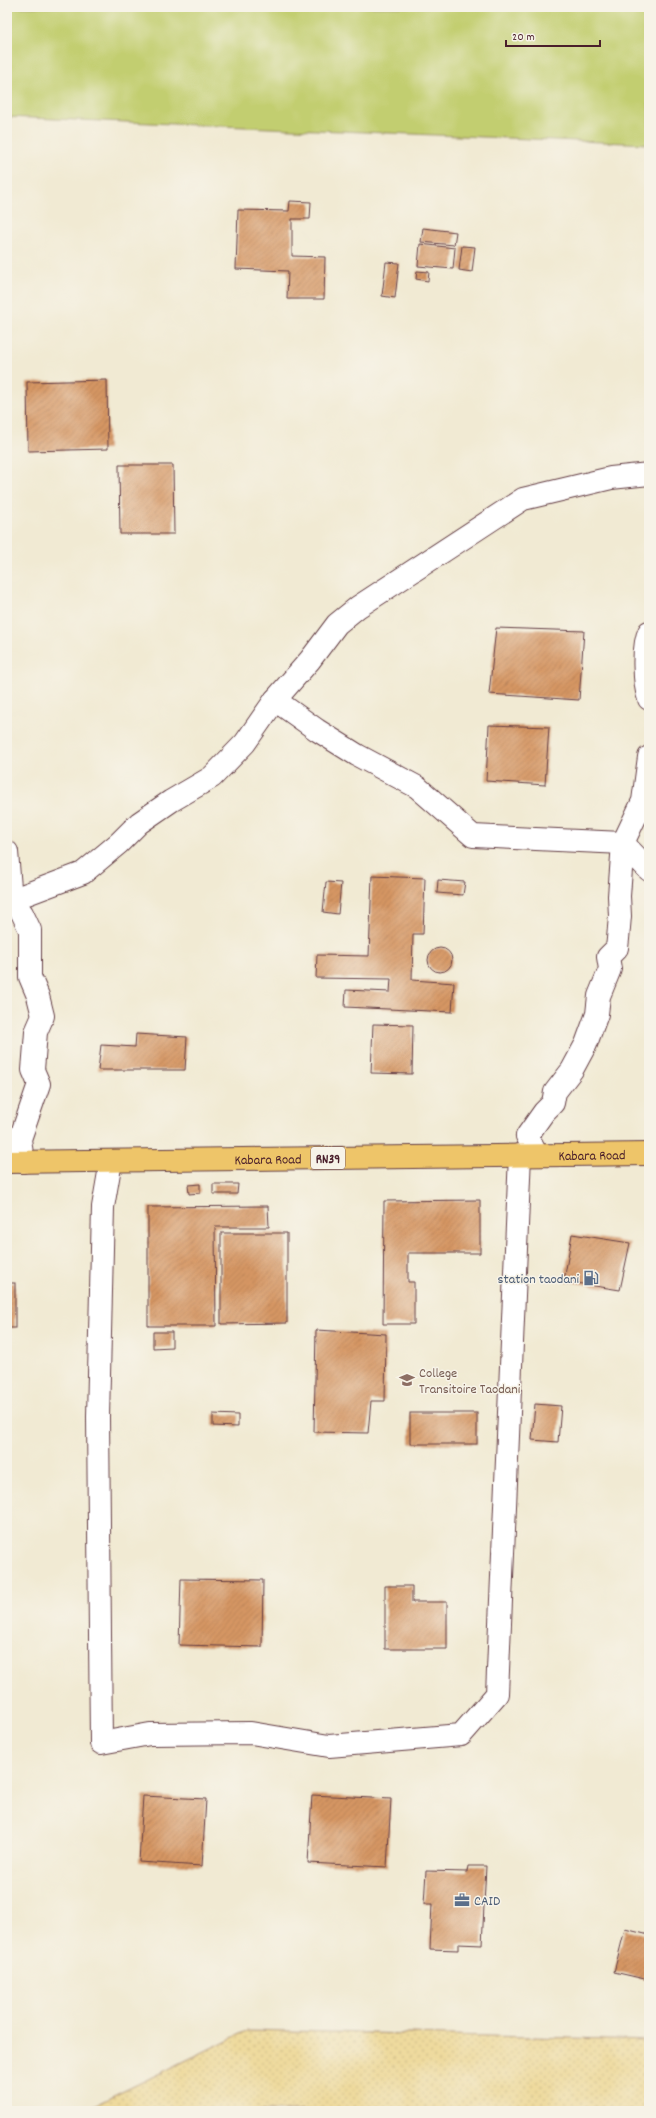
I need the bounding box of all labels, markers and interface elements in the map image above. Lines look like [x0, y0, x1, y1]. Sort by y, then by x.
scale bar [506, 22, 600, 48]
text: 20 m [512, 29, 535, 46]
street label: Kabara Road [558, 1146, 626, 1167]
road number: RN39 [311, 1147, 345, 1169]
street label: Kabara Road [234, 1150, 302, 1171]
fuel station icon: station taodani [582, 1269, 600, 1287]
place label: station taodani [498, 1270, 579, 1290]
place label: College Transitoire Taodani [419, 1364, 521, 1400]
school or university icon: College Transitoire Taodani [398, 1371, 416, 1389]
office icon: CAID [453, 1891, 471, 1909]
place label: CAID [474, 1892, 500, 1912]

